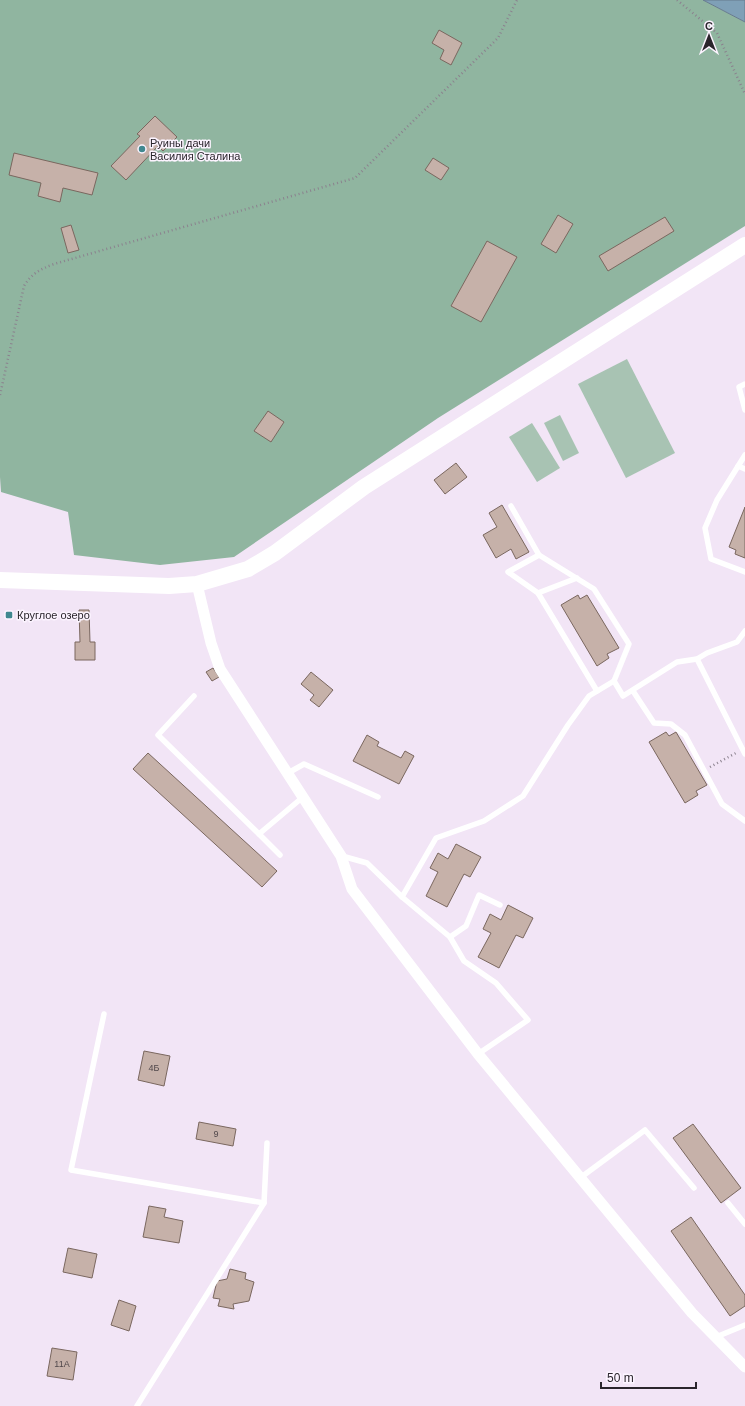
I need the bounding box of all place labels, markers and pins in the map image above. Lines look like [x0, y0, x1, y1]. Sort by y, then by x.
place label: Руины дачи Василия Сталина [150, 137, 241, 162]
marker: Руины дачи Василия Сталина [137, 144, 147, 154]
place label: Круглое озеро [17, 609, 90, 621]
marker: Круглое озеро [4, 610, 14, 620]

